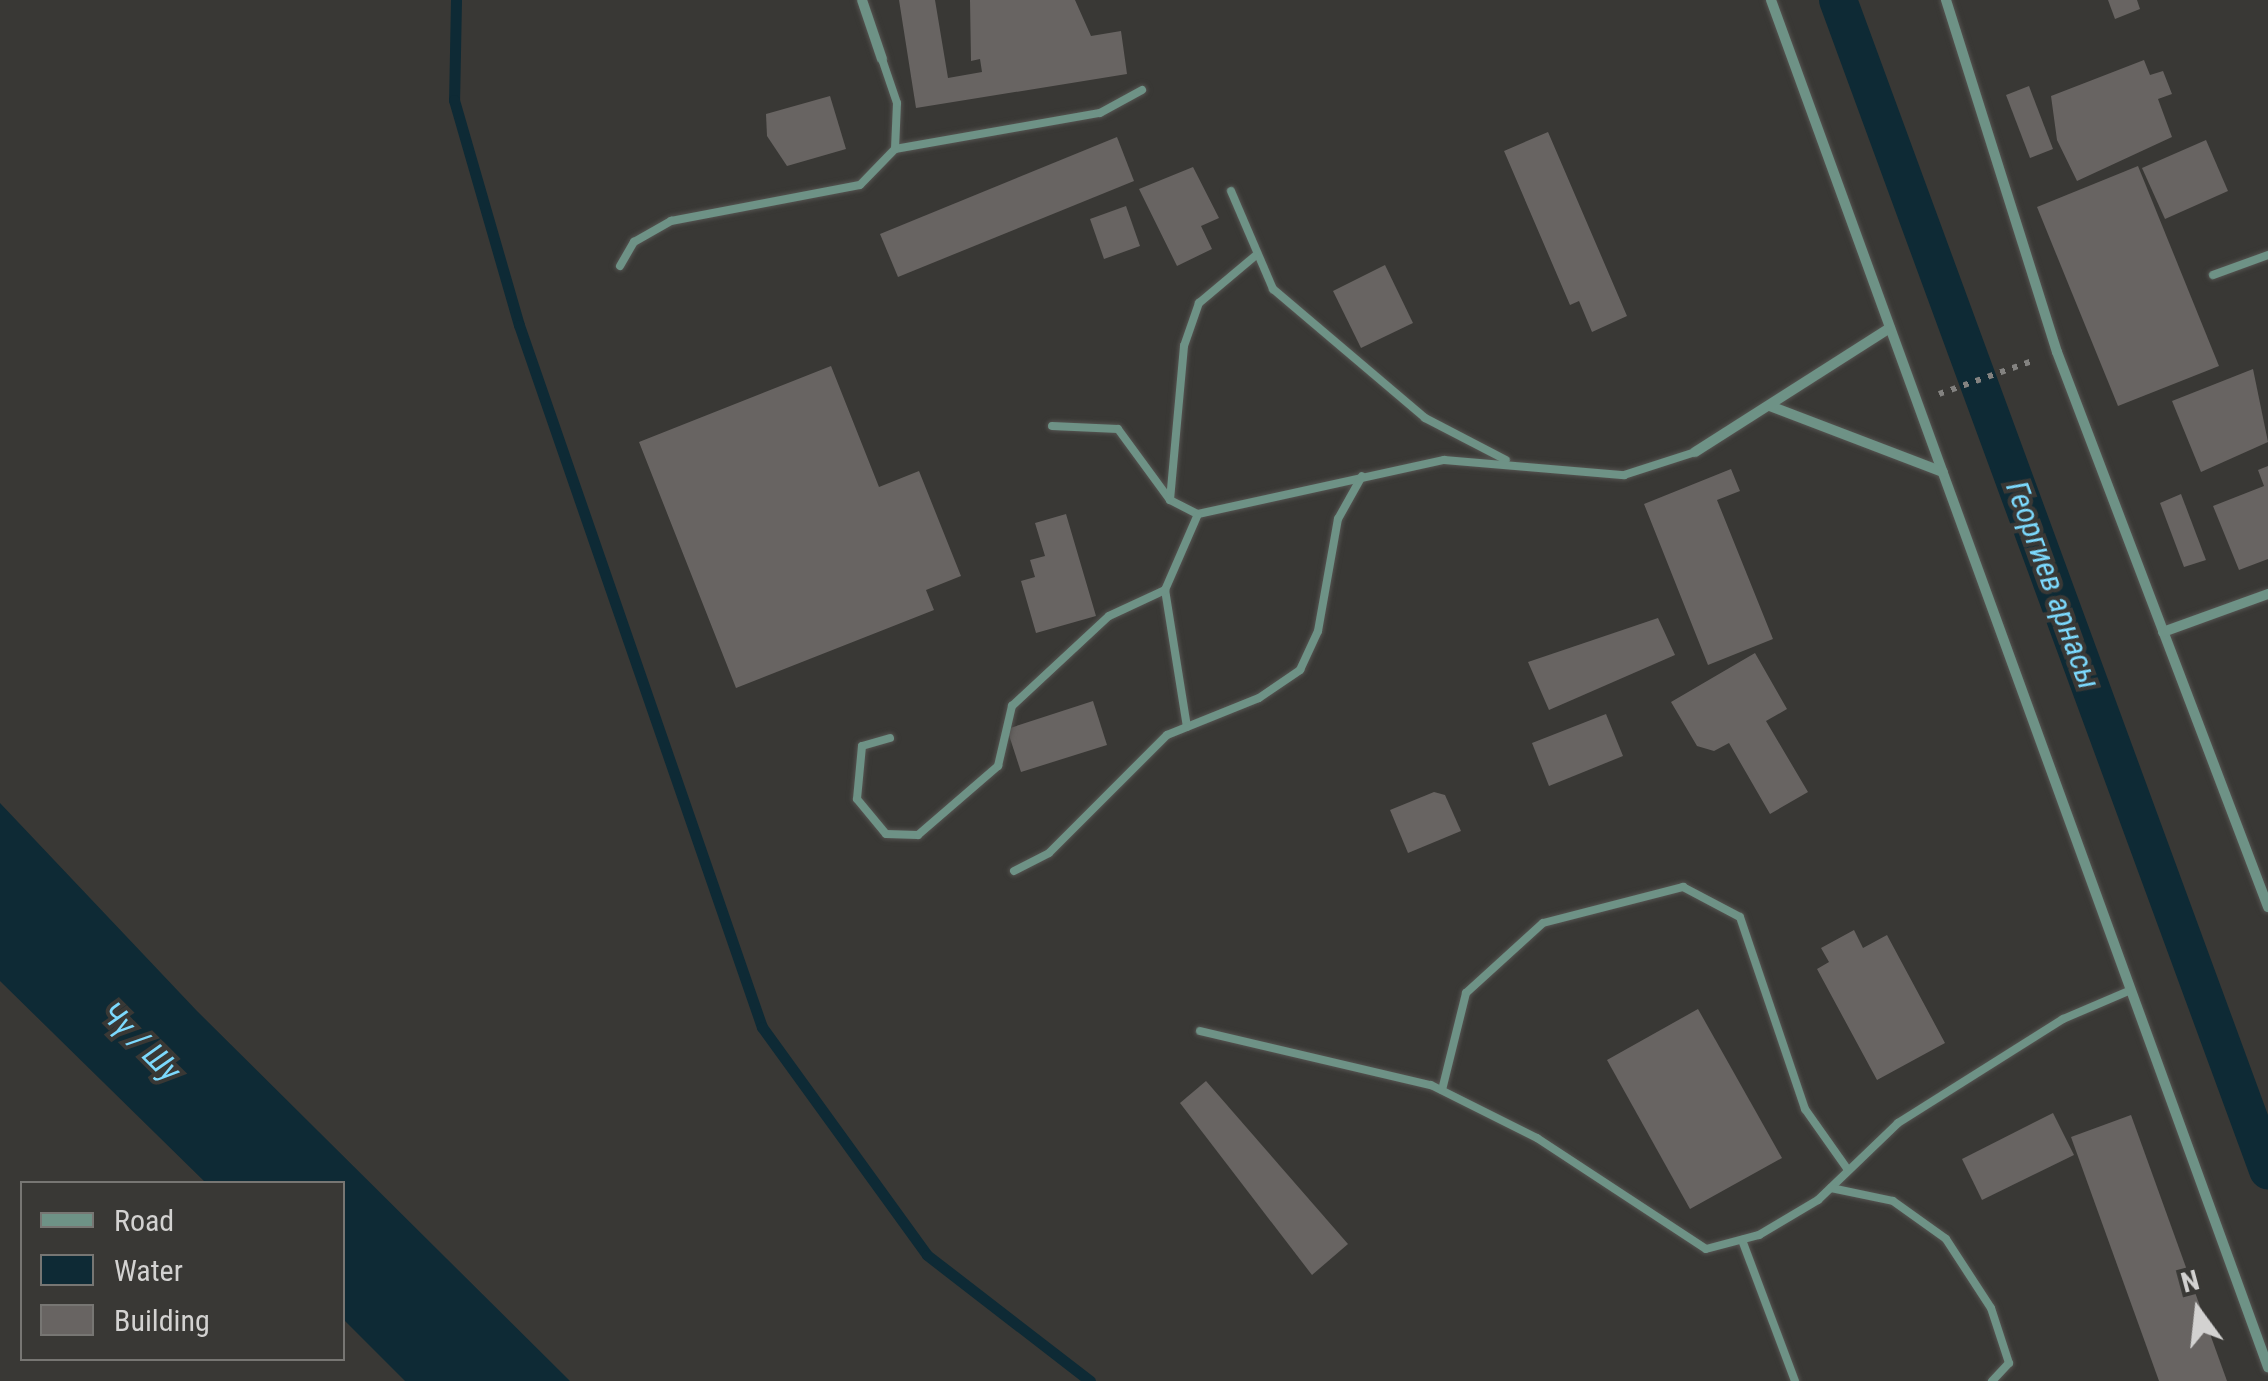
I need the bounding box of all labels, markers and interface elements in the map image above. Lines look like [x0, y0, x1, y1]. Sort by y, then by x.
water label: Георгиев арнасы [1998, 476, 2108, 694]
water label: Чү / Шу [93, 994, 189, 1090]
legend [20, 1181, 345, 1361]
text: Road [114, 1203, 174, 1238]
text: Water [114, 1253, 183, 1288]
north arrow [2148, 1261, 2248, 1361]
text: N [2178, 1263, 2203, 1300]
text: Building [114, 1303, 210, 1338]

